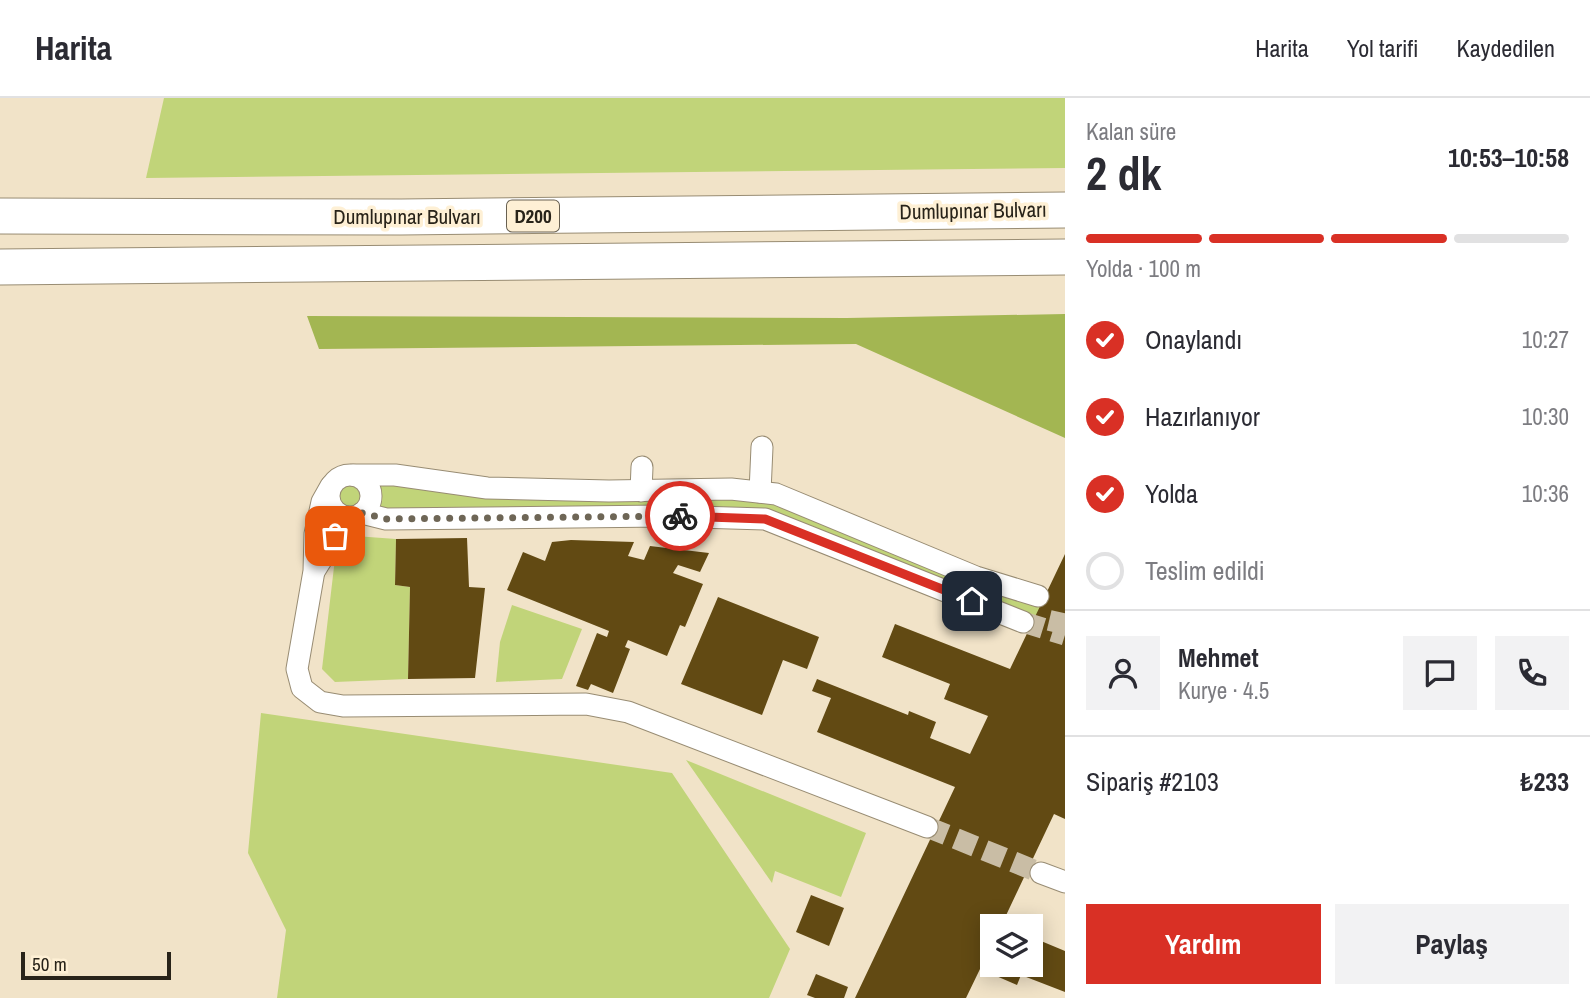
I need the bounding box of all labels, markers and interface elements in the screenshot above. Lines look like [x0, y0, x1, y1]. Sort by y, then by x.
text: Harita [35, 26, 112, 70]
text: Harita [1255, 32, 1309, 64]
text: Yol tarifi [1347, 32, 1419, 64]
text: Kaydedilen [1457, 32, 1555, 64]
text: Kalan süre [1086, 116, 1176, 147]
text: 10:53–10:58 [1448, 140, 1569, 175]
text: 2 dk [1086, 142, 1162, 204]
street label: Dumlupınar Bulvarı [899, 195, 1047, 226]
road number: D200 [507, 200, 559, 232]
street label: Dumlupınar Bulvarı [333, 202, 481, 231]
text: Yolda · 100 m [1086, 253, 1201, 284]
icon: check [1086, 321, 1124, 359]
text: Onaylandı [1145, 322, 1242, 357]
text: 10:27 [1522, 324, 1569, 355]
icon: check [1086, 398, 1124, 436]
text: Hazırlanıyor [1145, 399, 1260, 434]
text: 10:30 [1522, 401, 1569, 432]
icon: check [1086, 475, 1124, 513]
text: Yolda [1145, 476, 1198, 511]
text: 10:36 [1522, 478, 1569, 509]
courier [645, 481, 715, 551]
icon: bike [661, 497, 699, 535]
pin [305, 506, 365, 566]
icon: bag [316, 517, 354, 555]
text: Teslim edildi [1145, 553, 1265, 588]
pin [942, 571, 1002, 631]
icon: home [953, 582, 991, 620]
button: person [1086, 636, 1160, 710]
button: chat [1403, 636, 1477, 710]
button: phone [1495, 636, 1569, 710]
text: Mehmet [1178, 640, 1259, 675]
text: Kurye · 4.5 [1178, 675, 1269, 706]
text: Sipariş #2103 [1086, 764, 1219, 799]
text: ₺233 [1520, 764, 1569, 799]
button: Yardım [1086, 904, 1321, 984]
button: Paylaş [1335, 904, 1569, 984]
map controls [980, 914, 1043, 977]
button: layers [980, 914, 1043, 977]
scale bar [21, 949, 172, 981]
text: 50 m [32, 951, 67, 977]

